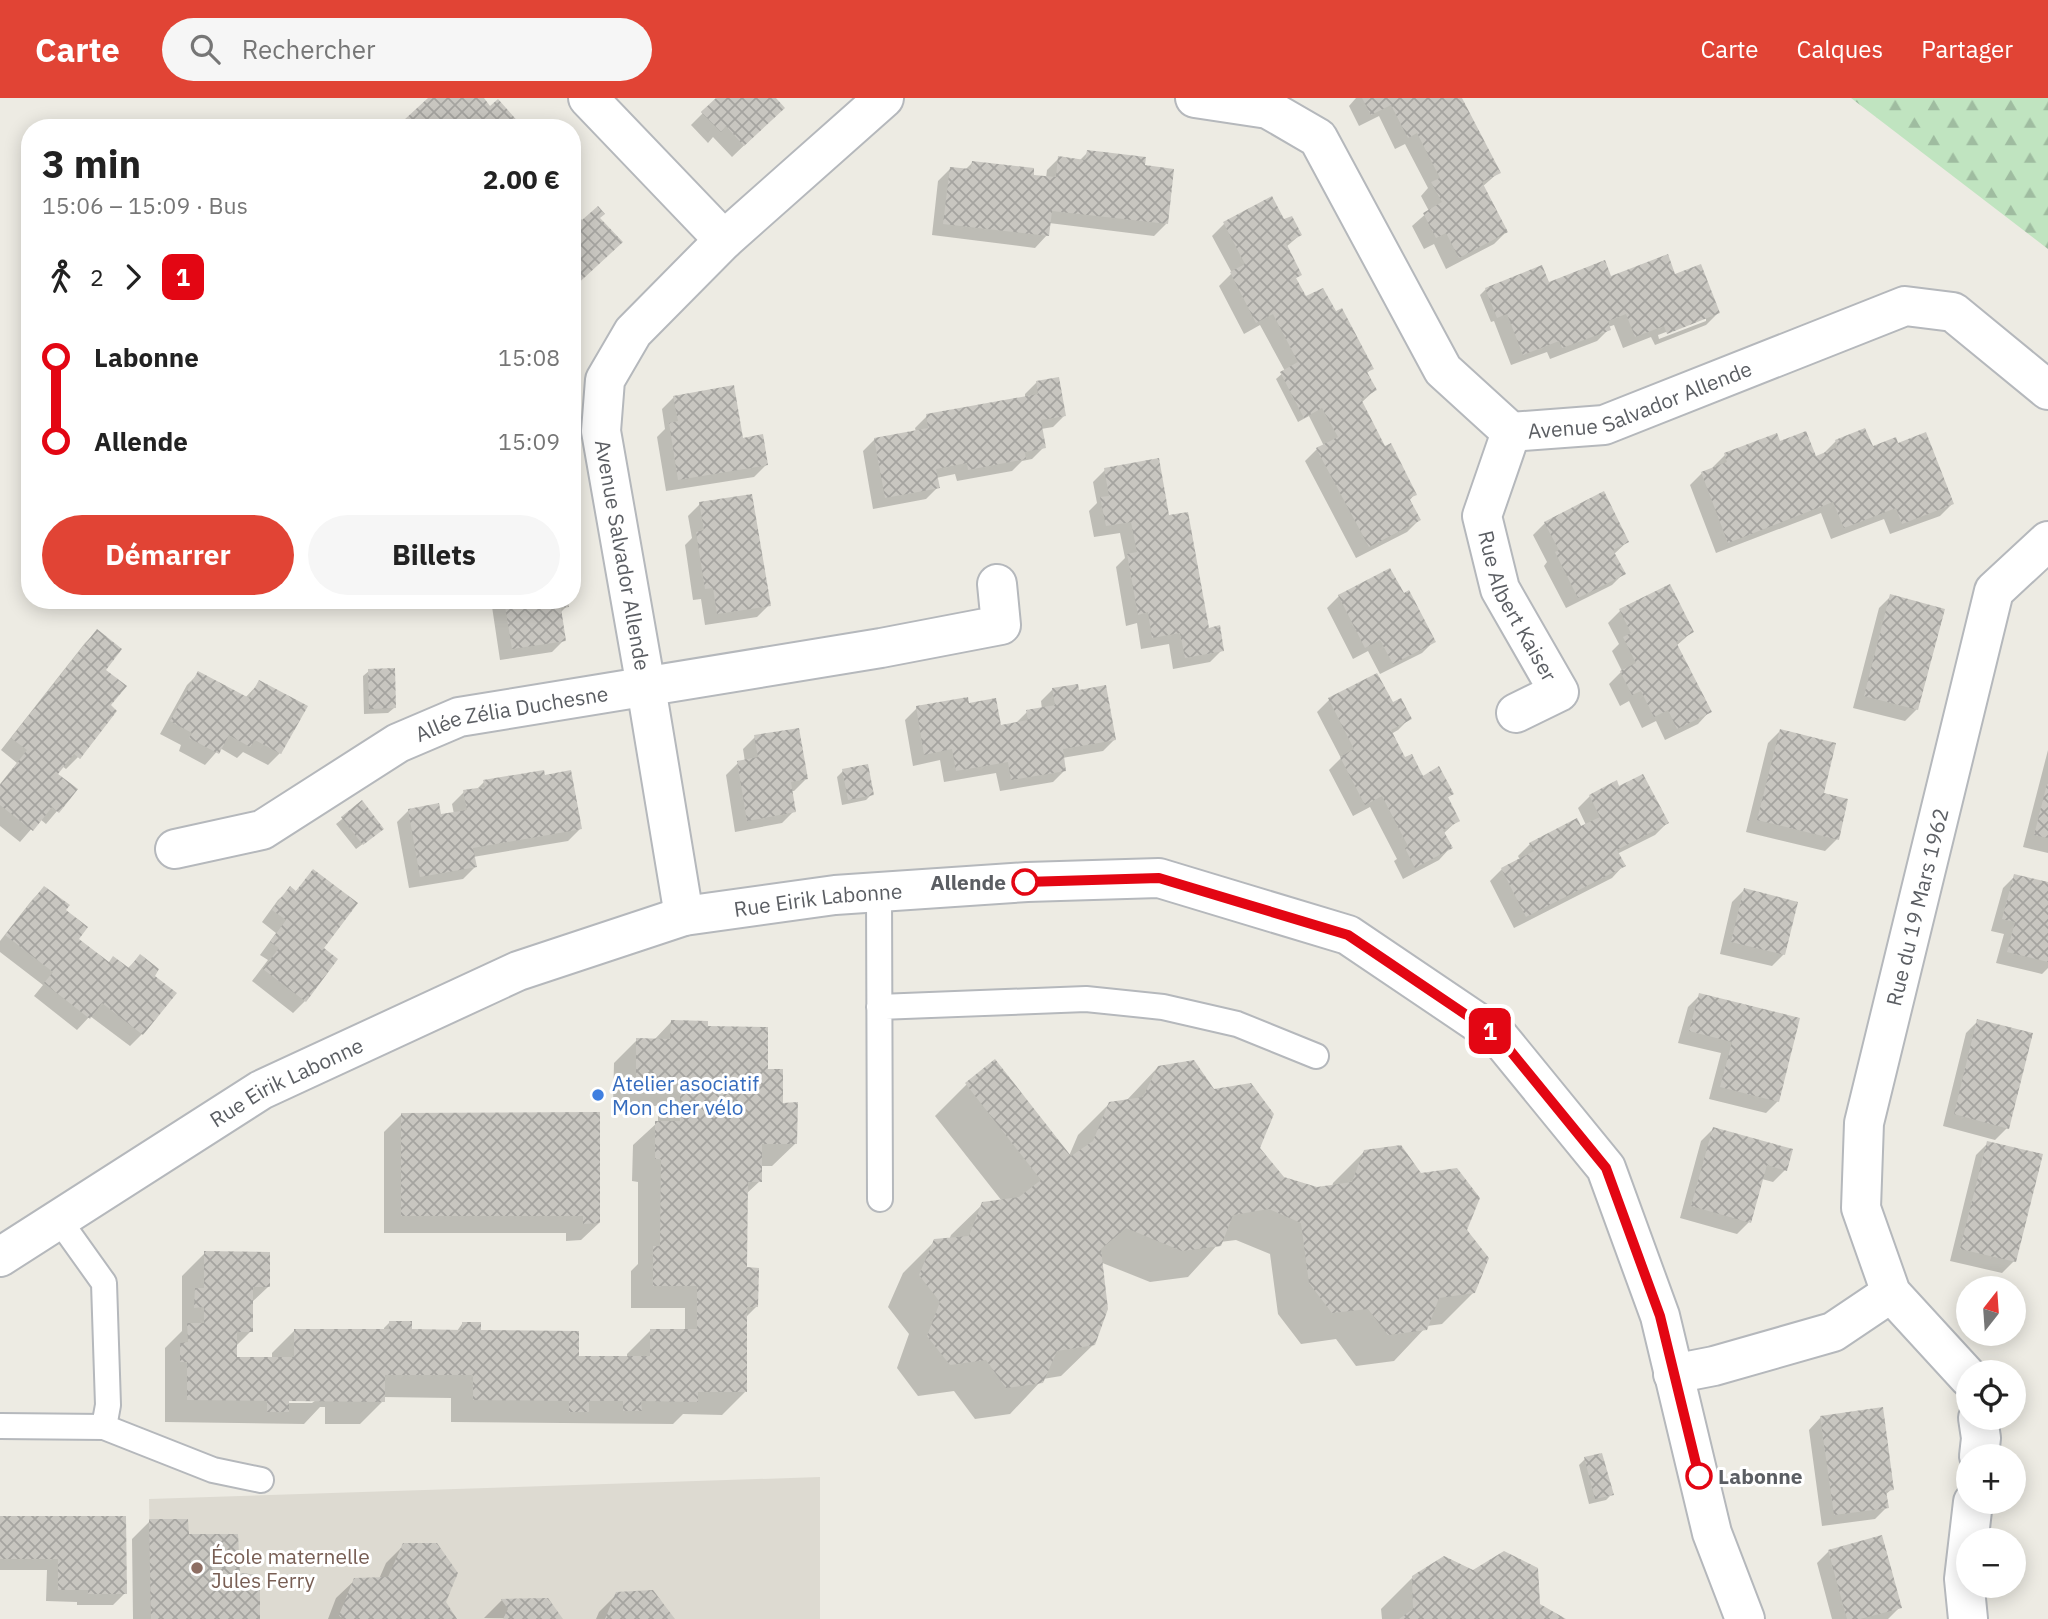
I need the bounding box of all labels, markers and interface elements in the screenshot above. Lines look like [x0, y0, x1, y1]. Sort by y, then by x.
search box [162, 18, 652, 81]
text: Carte [35, 28, 120, 71]
icon: search [186, 30, 224, 68]
text: Rechercher [242, 32, 376, 66]
text: Carte [1700, 33, 1759, 65]
text: Calques [1797, 33, 1883, 65]
text: Partager [1921, 33, 2013, 65]
text: 3 min [42, 139, 141, 188]
text: 2.00 € [483, 162, 560, 196]
text: 15:06 – 15:09 · Bus [42, 190, 248, 220]
icon: walk [42, 258, 80, 296]
icon: forward [114, 258, 152, 296]
text: 1 [176, 261, 190, 293]
text: 2 [90, 262, 104, 292]
text: Labonne [94, 340, 199, 374]
text: 15:08 [498, 342, 560, 372]
street label: Avenue Salvador Allende [1527, 354, 1756, 445]
text: Allende [94, 424, 188, 458]
text: 15:09 [498, 426, 560, 456]
street label: Avenue Salvador Allende [589, 437, 657, 673]
button: Démarrer [42, 515, 294, 595]
button: Billets [308, 515, 560, 595]
street label: Rue Albert Kaiser [1472, 527, 1564, 686]
street label: Allée Zélia Duchesne [411, 679, 610, 748]
street label: Rue du 19 Mars 1962 [1879, 805, 1954, 1009]
place label: Allende [930, 868, 1006, 896]
marker: Allende [1012, 869, 1038, 895]
street label: Rue Eirik Labonne [732, 876, 903, 923]
line badge: 1 [1467, 1008, 1513, 1054]
text: 1 [1483, 1015, 1497, 1047]
street label: Rue Eirik Labonne [204, 1031, 368, 1133]
place label: Atelier asociatif Mon cher vélo [612, 1069, 759, 1121]
marker: Atelier asociatif Mon cher vélo [590, 1087, 606, 1103]
north arrow [1956, 1276, 2026, 1346]
map controls [1956, 1276, 2026, 1598]
button: locate [1956, 1360, 2026, 1430]
button: + [1956, 1444, 2026, 1514]
place label: Labonne [1718, 1462, 1803, 1490]
marker: Labonne [1686, 1463, 1712, 1489]
button: − [1956, 1528, 2026, 1598]
place label: École maternelle Jules Ferry [211, 1542, 370, 1594]
marker: École maternelle Jules Ferry [189, 1560, 205, 1576]

